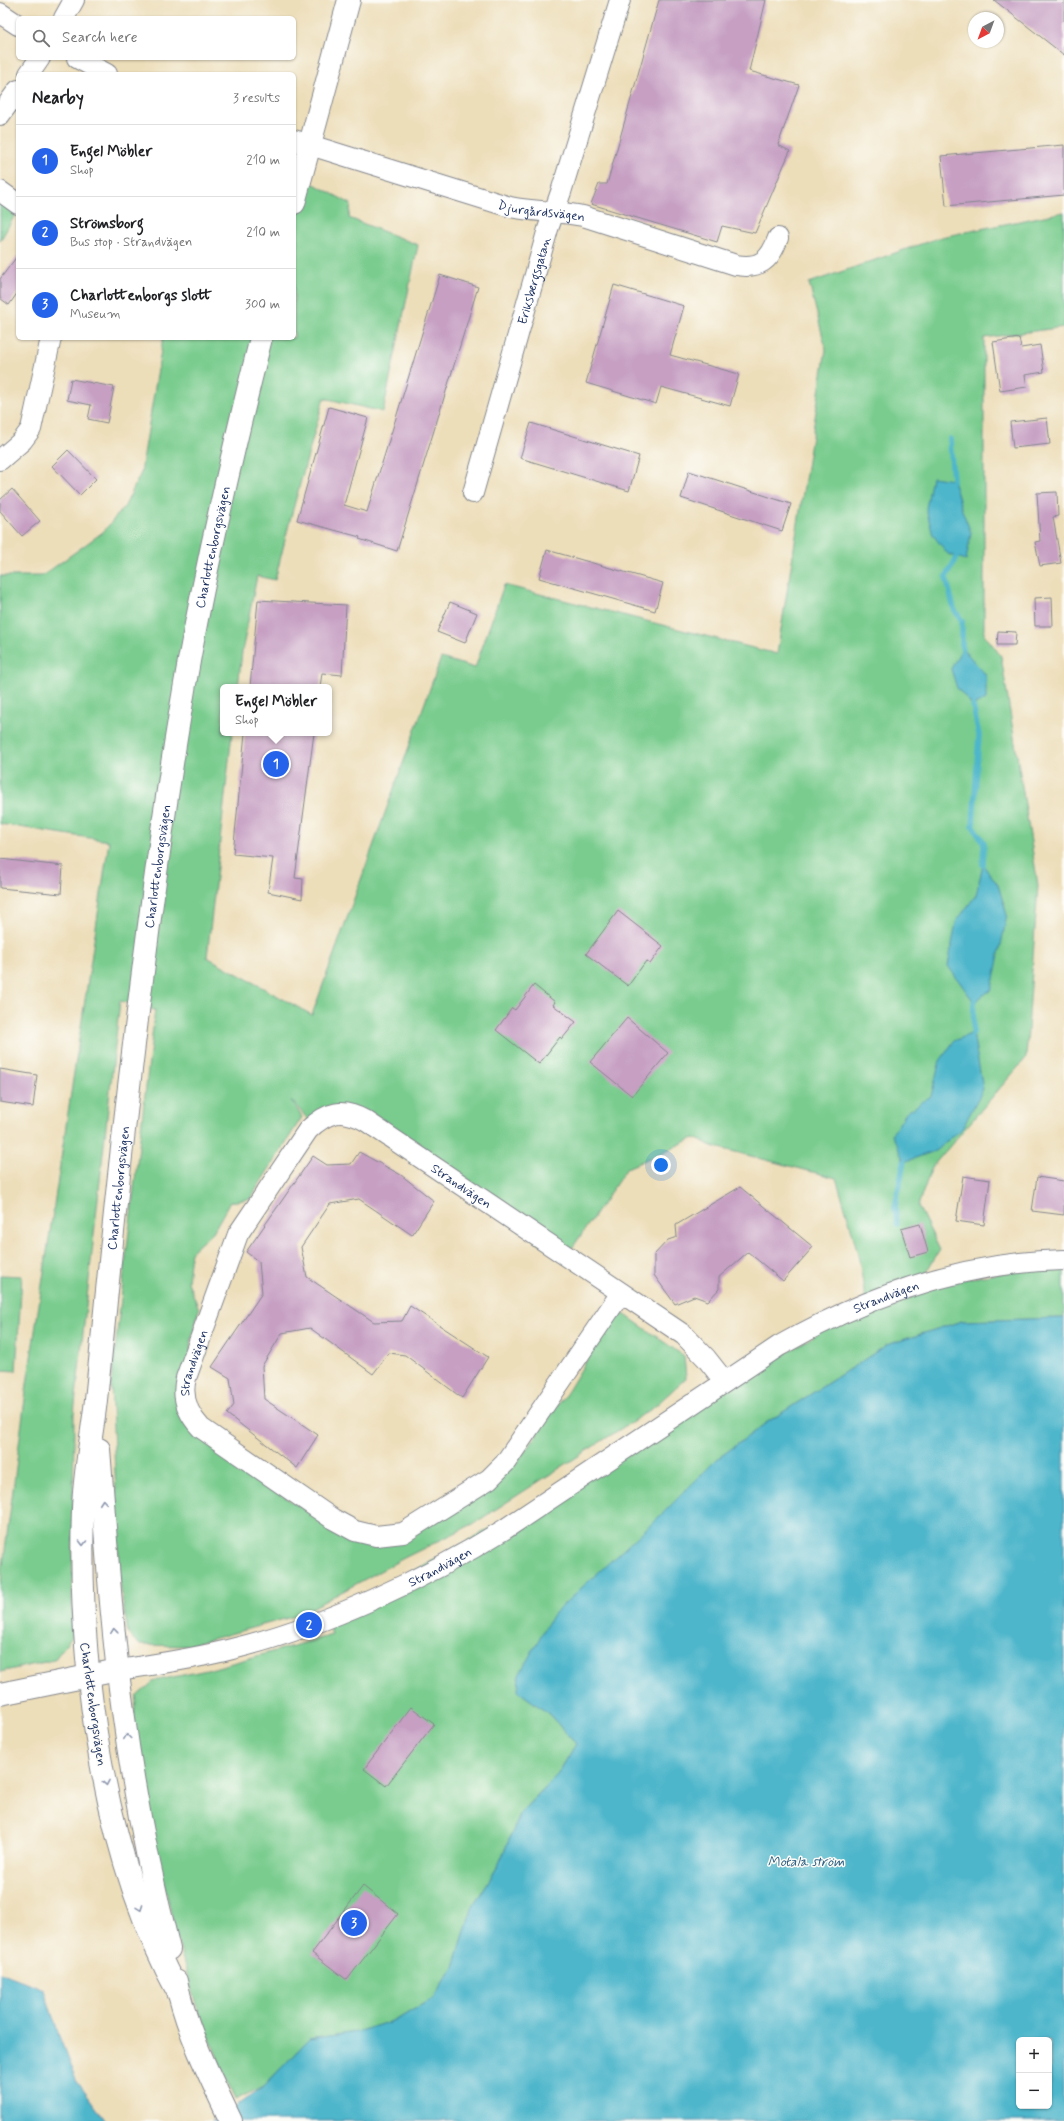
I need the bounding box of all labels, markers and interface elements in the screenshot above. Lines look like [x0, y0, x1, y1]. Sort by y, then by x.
north arrow [968, 12, 1004, 48]
search box [16, 16, 296, 60]
icon: search [30, 27, 52, 49]
text: Search here [62, 28, 138, 48]
text: Nearby [32, 87, 84, 109]
text: 3 results [233, 90, 280, 107]
text: Engel Möbler [70, 142, 152, 162]
text: 1 [42, 152, 48, 169]
text: 210 m [246, 152, 280, 169]
text: Shop [70, 162, 94, 179]
street label: Djurgårdsvägen [496, 197, 586, 226]
text: Strömsborg [70, 214, 144, 234]
text: 2 [42, 224, 48, 241]
text: 210 m [246, 224, 280, 241]
text: Bus stop · Strandvägen [70, 234, 192, 251]
street label: Eriksbergsgatan [514, 235, 555, 327]
text: Charlottenborgs slott [70, 286, 212, 306]
text: 3 [42, 296, 48, 313]
text: 300 m [245, 296, 280, 313]
text: Museum [70, 306, 121, 323]
street label: Charlottenborgsvägen [192, 484, 235, 610]
popup [220, 684, 332, 736]
text: Engel Möbler [235, 692, 317, 712]
text: Shop [235, 712, 259, 729]
pin: 1 [263, 749, 289, 779]
street label: Charlottenborgsvägen [141, 803, 176, 929]
street label: Charlottenborgsvägen [104, 1125, 134, 1251]
your location [651, 1155, 671, 1175]
street label: Strandvägen [427, 1160, 494, 1213]
street label: Strandvägen [851, 1278, 922, 1318]
street label: Strandvägen [177, 1328, 213, 1397]
one-way arrow [99, 1499, 108, 1505]
one-way arrow [79, 1540, 87, 1546]
street label: Strandvägen [406, 1544, 475, 1591]
pin: 2 [296, 1610, 322, 1640]
one-way arrow [110, 1628, 119, 1634]
street label: Charlottenborgsvägen [75, 1641, 110, 1767]
one-way arrow [123, 1734, 132, 1740]
one-way arrow [101, 1779, 109, 1786]
water label: Motala ström [768, 1853, 844, 1871]
one-way arrow [136, 1904, 144, 1911]
pin: 3 [341, 1908, 367, 1938]
map controls [1016, 2037, 1052, 2109]
button: + [1016, 2037, 1052, 2073]
button: − [1016, 2073, 1052, 2109]

